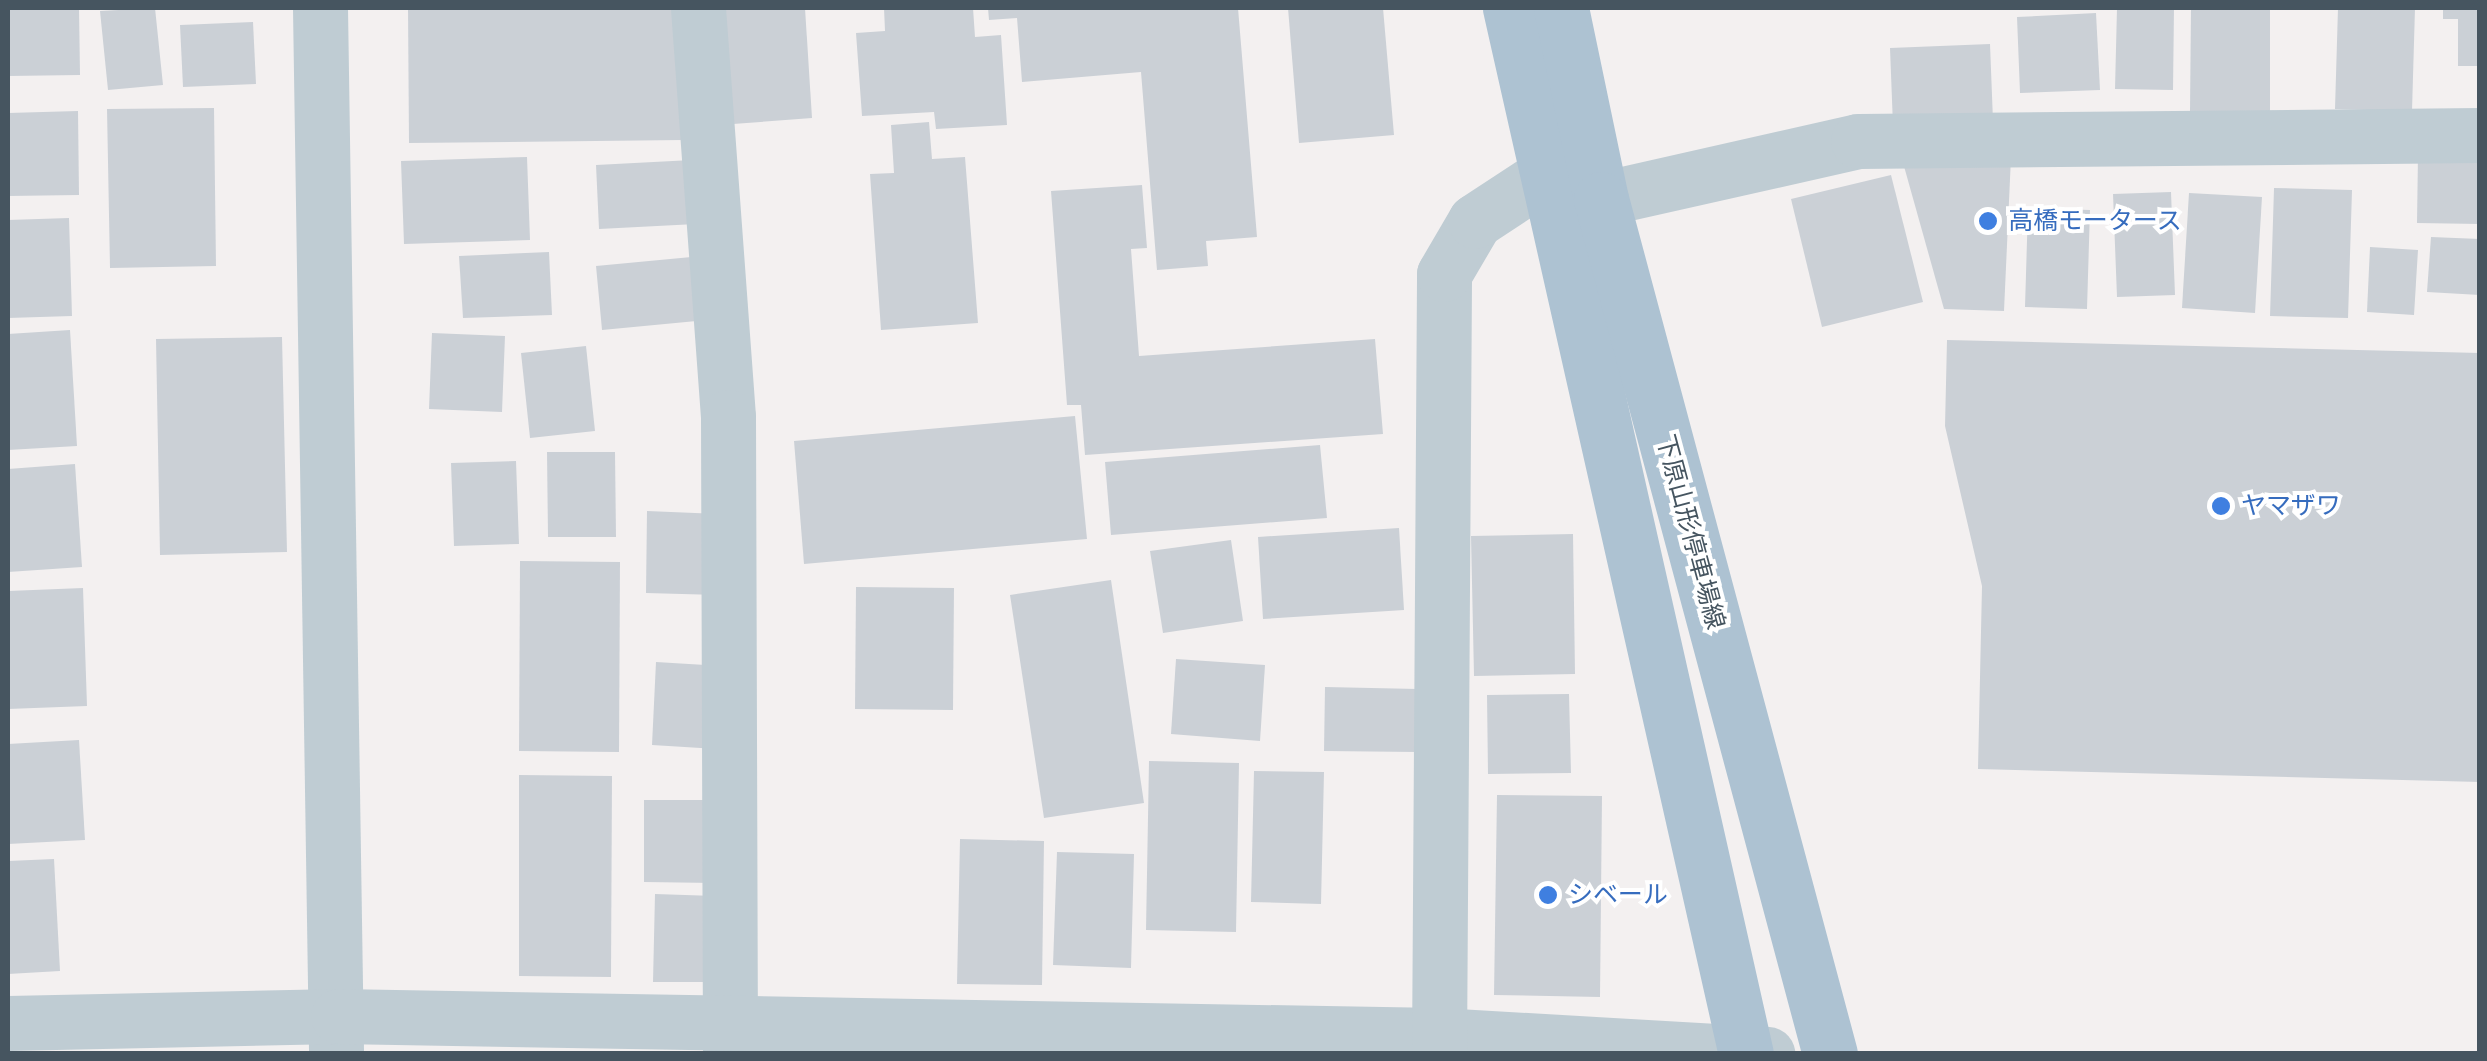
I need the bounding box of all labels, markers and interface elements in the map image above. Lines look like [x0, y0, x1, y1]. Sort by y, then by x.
place label: 高橋モータース [2008, 206, 2183, 236]
marker: 高橋モータース [1977, 210, 1999, 232]
street label: 下原山形停車場線 [1650, 432, 1730, 632]
place label: ヤマザワ [2241, 491, 2341, 521]
marker: ヤマザワ [2210, 495, 2232, 517]
place label: シベール [1568, 880, 1668, 910]
marker: シベール [1537, 884, 1559, 906]

